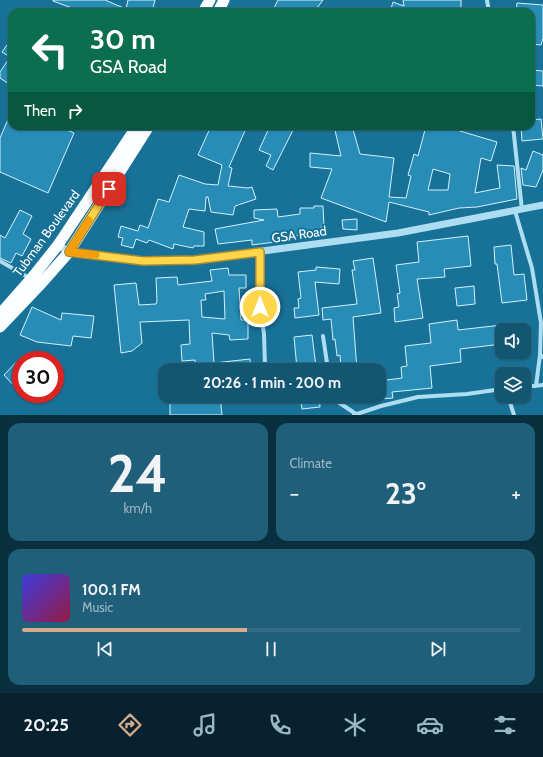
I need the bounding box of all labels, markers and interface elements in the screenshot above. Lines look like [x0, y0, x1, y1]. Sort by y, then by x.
text: 30 m [90, 22, 156, 56]
icon: left [24, 24, 76, 76]
text: GSA Road [90, 56, 167, 78]
icon: right [64, 100, 86, 122]
text: Then [24, 102, 56, 120]
pin [92, 172, 126, 206]
icon: arrive [98, 178, 120, 200]
street label: Tubman Boulevard [9, 187, 83, 279]
street label: GSA Road [270, 222, 328, 246]
position arrow [239, 286, 281, 328]
map controls [495, 323, 531, 403]
button: sound [495, 323, 531, 359]
speed limit sign: 30 [12, 351, 64, 403]
button: layers [495, 367, 531, 403]
text: 20:26 · 1 min · 200 m [203, 374, 341, 392]
text: 24 [108, 442, 168, 505]
text: Climate [290, 455, 332, 471]
text: 23° [385, 475, 426, 512]
text: − [290, 480, 299, 507]
text: + [511, 480, 521, 507]
text: km/h [124, 500, 152, 516]
text: 100.1 FM [82, 581, 141, 599]
text: Music [82, 599, 113, 615]
icon: previous [94, 638, 116, 660]
icon: pause [260, 638, 282, 660]
icon: next [427, 638, 449, 660]
icon: directions [116, 711, 144, 739]
icon: music [191, 711, 219, 739]
icon: phone [266, 711, 294, 739]
icon: climate [341, 711, 369, 739]
icon: car [416, 711, 444, 739]
icon: filters [491, 711, 519, 739]
text: 20:25 [24, 714, 69, 736]

